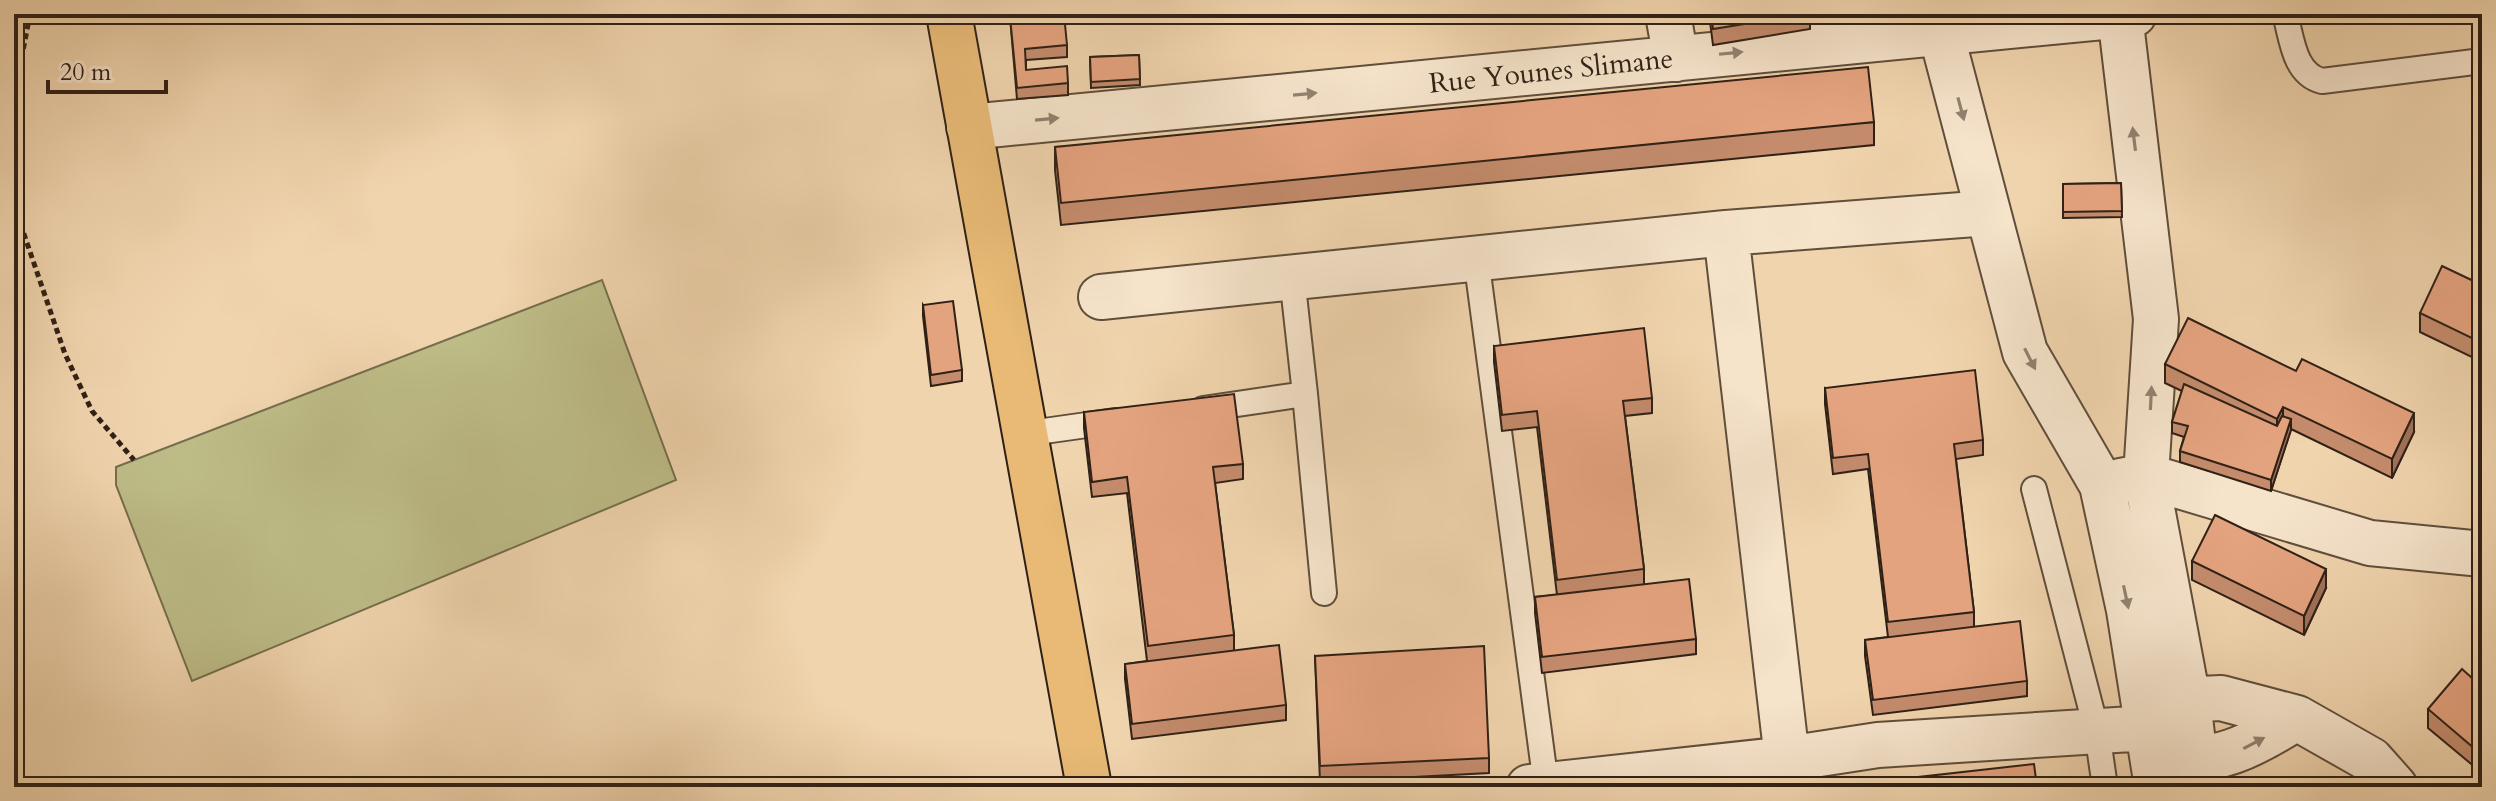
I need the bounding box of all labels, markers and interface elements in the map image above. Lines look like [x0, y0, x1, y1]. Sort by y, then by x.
street label: Rue Younes Slimane [1427, 39, 1675, 103]
scale bar [48, 44, 166, 94]
one-way arrow [1719, 47, 1744, 60]
text: 20 m [60, 56, 112, 89]
one-way arrow [1293, 88, 1318, 101]
one-way arrow [1955, 96, 1967, 121]
one-way arrow [1034, 113, 1059, 126]
one-way arrow [2128, 126, 2141, 151]
one-way arrow [2023, 347, 2036, 370]
one-way arrow [2145, 385, 2158, 410]
one-way arrow [2120, 584, 2133, 609]
one-way arrow [2243, 736, 2265, 750]

